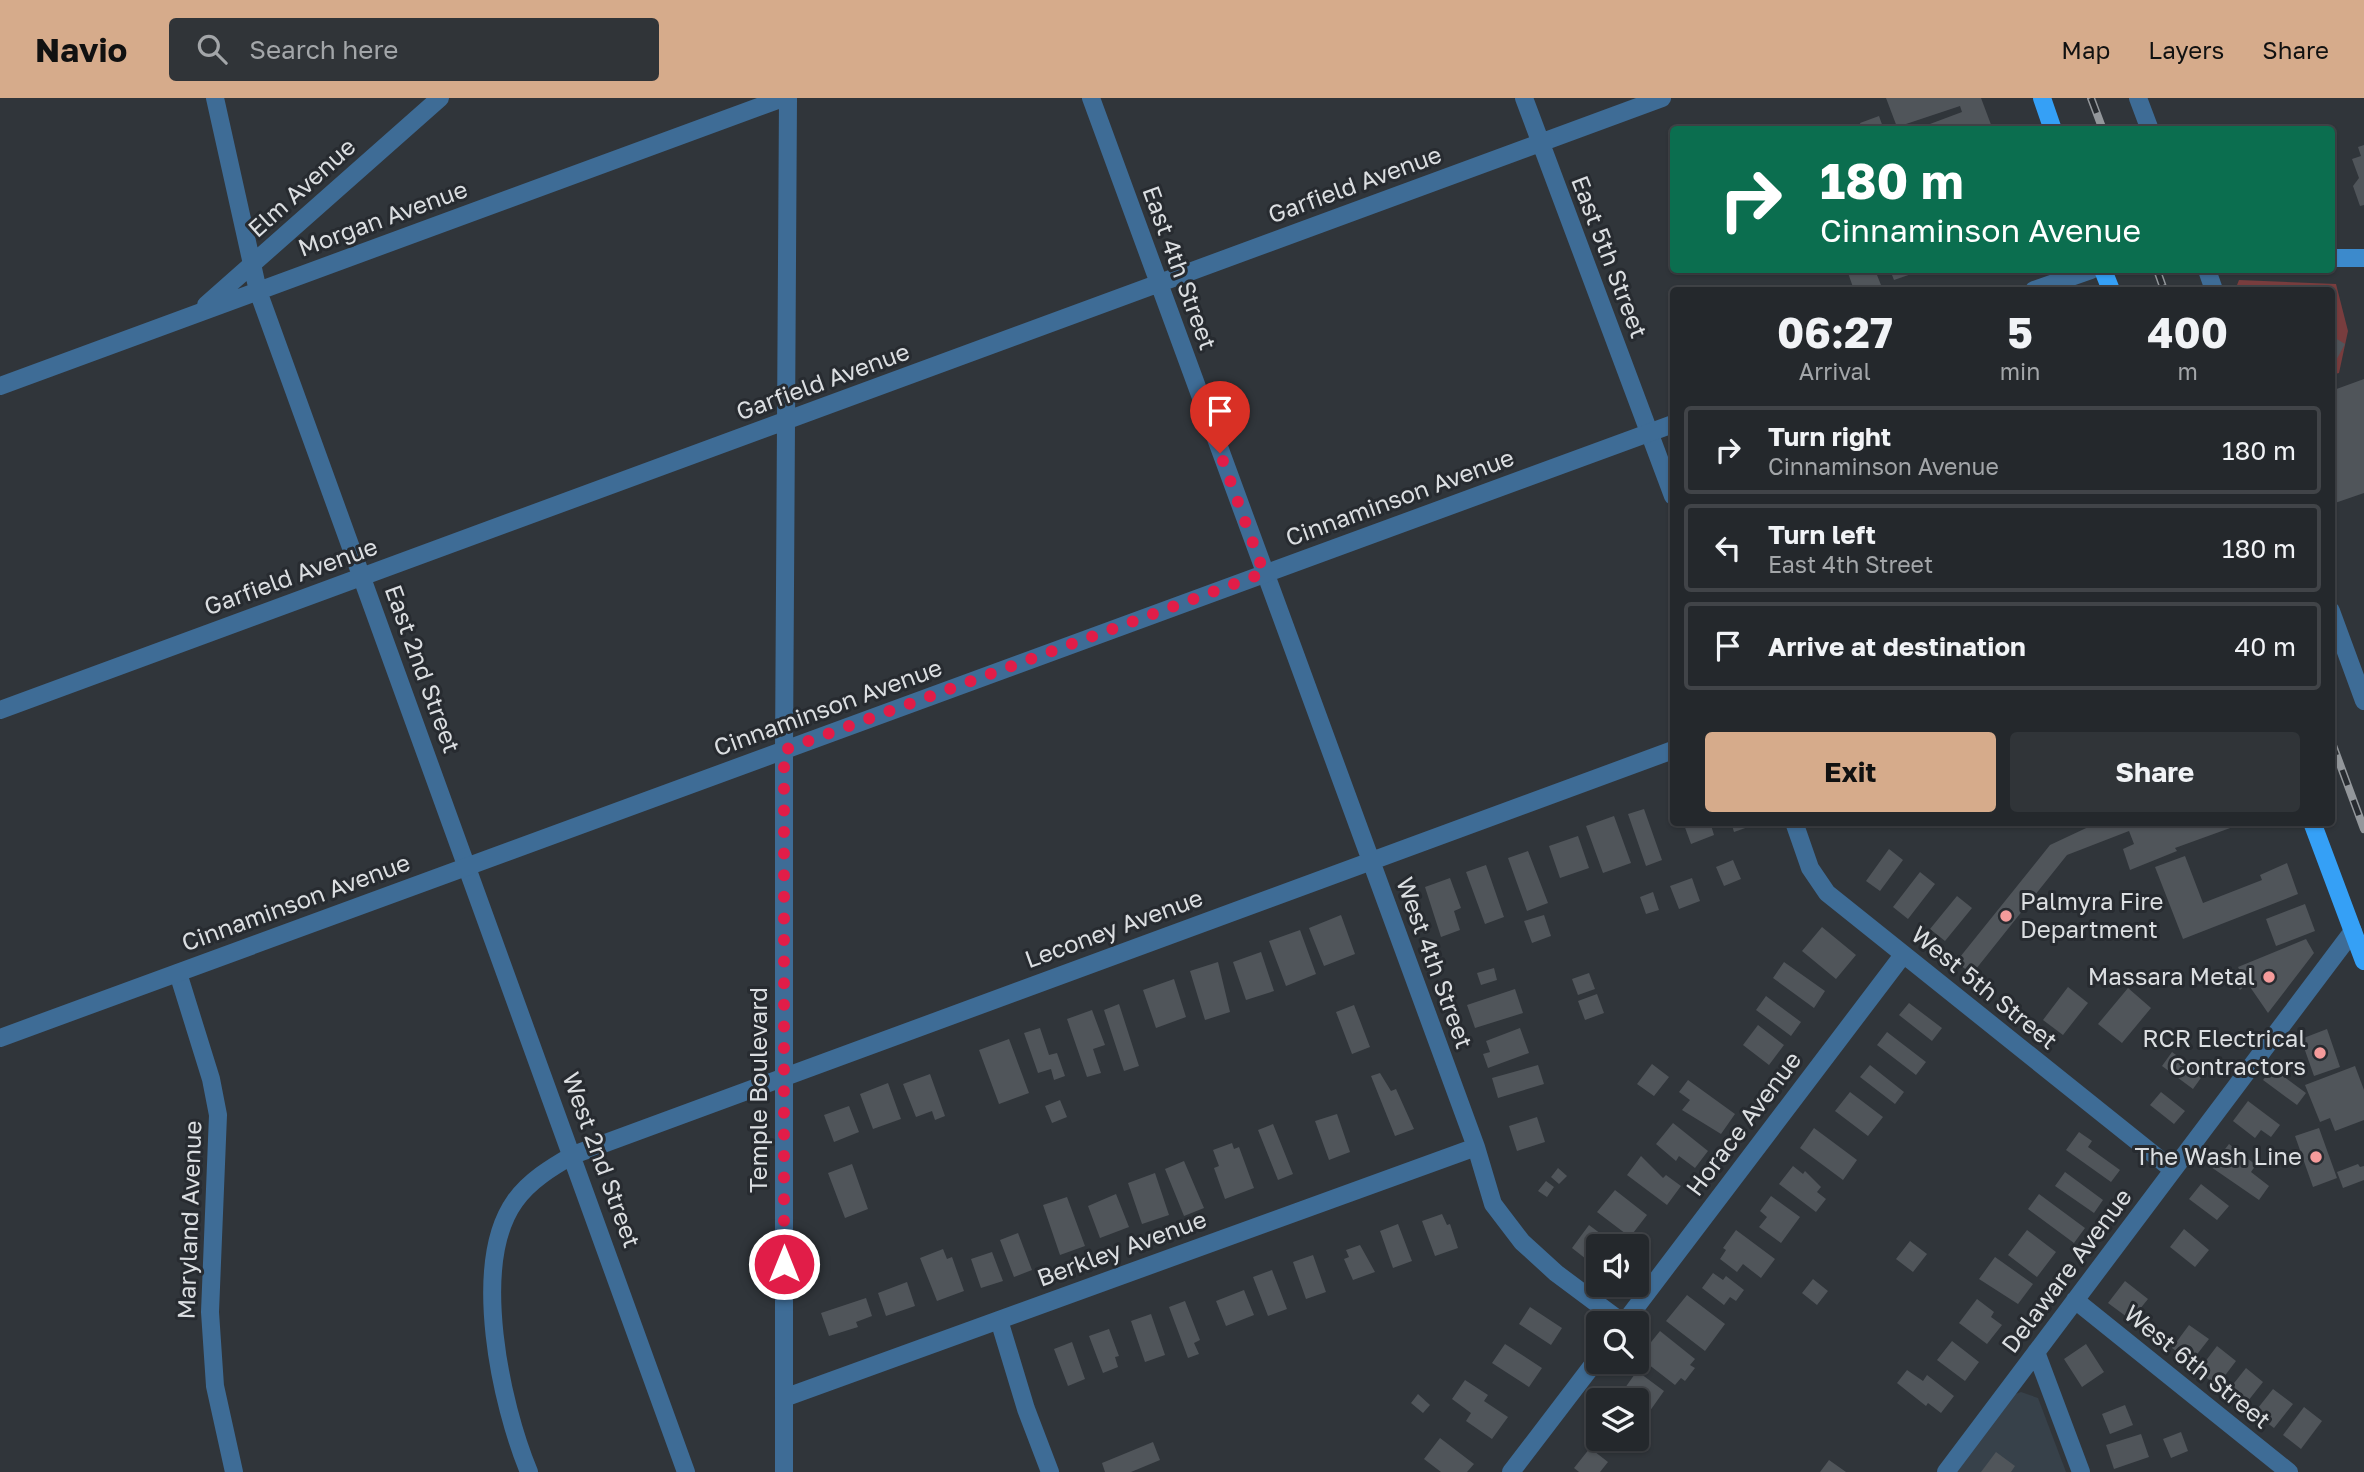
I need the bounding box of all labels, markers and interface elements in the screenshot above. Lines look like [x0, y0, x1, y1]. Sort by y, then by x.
search box [169, 18, 659, 81]
text: Navio [35, 30, 127, 69]
icon: search [193, 30, 231, 68]
text: Search here [249, 34, 398, 65]
text: Map [2061, 35, 2110, 64]
text: Layers [2148, 35, 2224, 64]
text: Share [2262, 35, 2329, 64]
street label: Elm Avenue [241, 131, 361, 243]
street label: Garfield Avenue [1264, 139, 1445, 228]
text: 180 m [1820, 151, 1964, 210]
icon: right [1705, 154, 1796, 245]
street label: East 5th Street [1566, 171, 1655, 342]
street label: Morgan Avenue [294, 174, 471, 262]
street label: East 4th Street [1137, 182, 1224, 353]
text: Cinnaminson Avenue [1820, 211, 2141, 249]
text: 06:27 [1777, 307, 1893, 357]
text: 5 [2007, 307, 2033, 357]
text: 400 [2147, 307, 2228, 357]
street label: Garfield Avenue [732, 336, 913, 425]
text: Arrival [1799, 357, 1871, 385]
text: min [2000, 357, 2040, 385]
text: m [2177, 357, 2198, 385]
pin [1190, 381, 1250, 453]
icon: arrive [1201, 392, 1239, 430]
text: Turn right [1768, 421, 1891, 452]
icon: right [1709, 431, 1747, 469]
text: 180 m [2222, 435, 2296, 466]
street label: Cinnaminson Avenue [1281, 442, 1518, 551]
text: Cinnaminson Avenue [1768, 452, 1999, 480]
text: Turn left [1768, 519, 1876, 550]
icon: left [1709, 529, 1747, 567]
street label: Garfield Avenue [200, 531, 381, 620]
text: 180 m [2222, 533, 2296, 564]
text: East 4th Street [1768, 550, 1933, 578]
street label: East 2nd Street [380, 580, 467, 756]
icon: arrive [1709, 627, 1747, 665]
text: Arrive at destination [1768, 631, 2026, 662]
text: 40 m [2235, 631, 2296, 662]
street label: Cinnaminson Avenue [709, 652, 946, 761]
button: Exit [1705, 732, 1996, 812]
button: Share [2010, 732, 2300, 812]
street label: Cinnaminson Avenue [177, 847, 414, 956]
street label: West 4th Street [1391, 873, 1480, 1052]
street label: Leconey Avenue [1021, 882, 1206, 973]
place label: Palmyra Fire Department [2020, 886, 2163, 943]
marker: Palmyra Fire Department [1998, 908, 2014, 924]
street label: West 5th Street [1906, 919, 2064, 1055]
place label: Massara Metal [2088, 961, 2255, 990]
marker: Massara Metal [2261, 969, 2277, 985]
street label: Temple Boulevard [743, 987, 772, 1193]
place label: RCR Electrical Contractors [2142, 1023, 2306, 1080]
street label: Horace Avenue [1679, 1045, 1806, 1201]
marker: RCR Electrical Contractors [2312, 1045, 2328, 1061]
street label: West 2nd Street [557, 1068, 648, 1251]
street label: Maryland Avenue [171, 1120, 206, 1320]
place label: The Wash Line [2135, 1141, 2302, 1170]
marker: The Wash Line [2308, 1149, 2324, 1165]
street label: Delaware Avenue [1995, 1182, 2137, 1358]
street label: Berkley Avenue [1033, 1204, 1210, 1292]
position arrow [747, 1227, 821, 1301]
map controls [1586, 1234, 1649, 1451]
button: sound [1586, 1234, 1649, 1297]
street label: West 6th Street [2119, 1298, 2277, 1434]
button: search [1586, 1311, 1649, 1374]
button: layers [1586, 1388, 1649, 1451]

